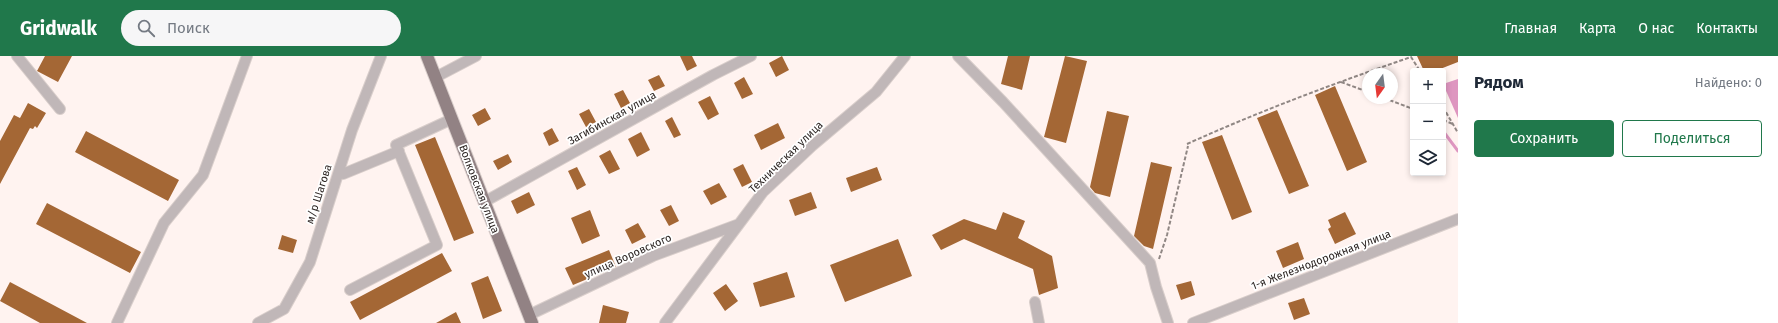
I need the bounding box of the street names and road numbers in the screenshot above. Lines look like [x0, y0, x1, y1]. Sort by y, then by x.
street label: Загибинская улица [566, 88, 658, 148]
street label: Техническая улица [746, 118, 826, 196]
street label: Волковская улица [456, 143, 502, 235]
street label: м/р Шагова [303, 163, 335, 225]
street label: 1-я Железнодорожная улица [1249, 227, 1393, 293]
street label: улица Воровского [582, 231, 674, 281]

